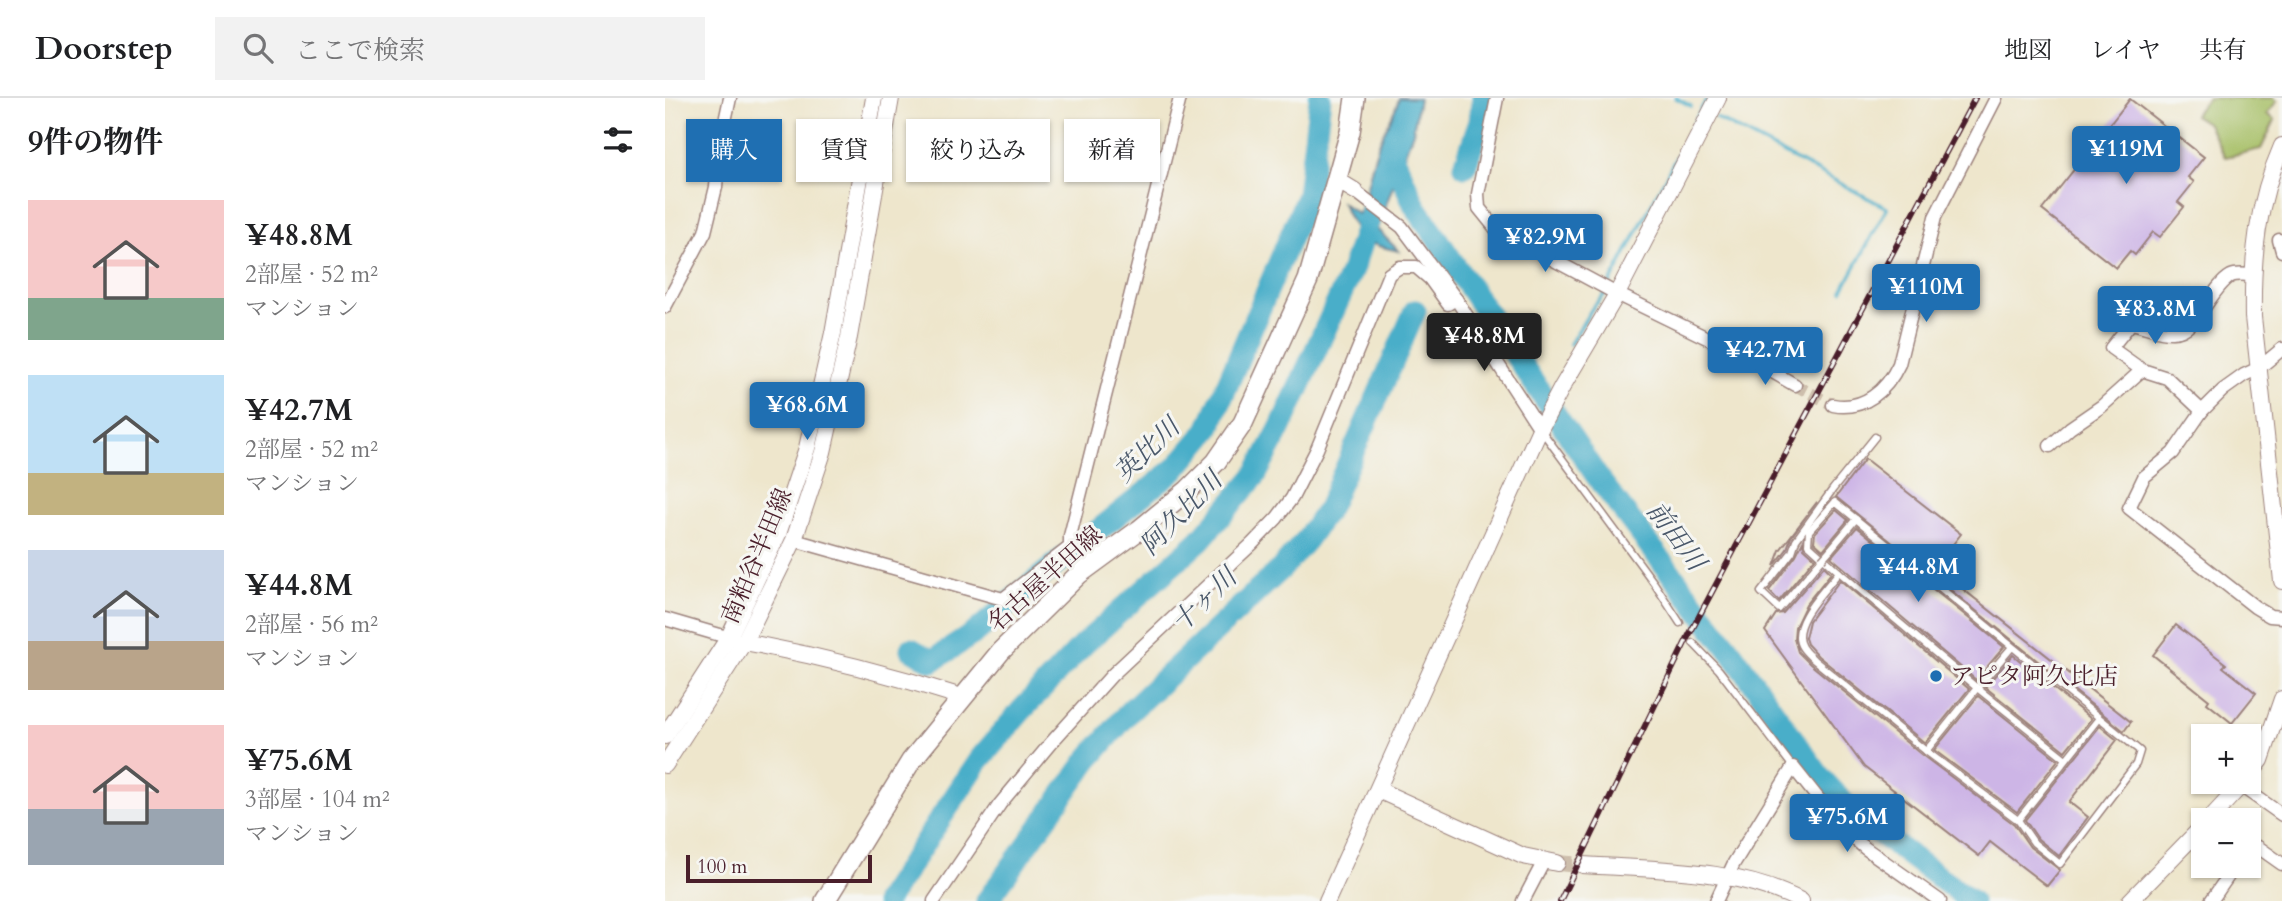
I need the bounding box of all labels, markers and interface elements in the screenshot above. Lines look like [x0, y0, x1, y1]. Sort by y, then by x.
search box [215, 17, 705, 80]
text: Doorstep [35, 26, 173, 71]
icon: search [239, 29, 277, 67]
text: ここで検索 [295, 33, 425, 68]
text: 地図 [2004, 34, 2052, 67]
text: レイヤ [2090, 34, 2161, 67]
text: 共有 [2199, 34, 2247, 67]
chip: 購入 [686, 119, 782, 182]
chip: 賃貸 [796, 119, 892, 182]
chip: 絞り込み [906, 119, 1050, 182]
chip: 新着 [1064, 119, 1160, 182]
icon: filters [599, 121, 637, 159]
text: 9件の物件 [28, 122, 163, 163]
pin: ¥119M [2077, 126, 2175, 186]
text: ¥119M [2088, 133, 2164, 164]
pin: ¥82.9M [1488, 214, 1602, 274]
text: ¥48.8M [245, 215, 353, 256]
text: ¥82.9M [1504, 221, 1586, 252]
icon: home [84, 228, 168, 312]
text: 2部屋 · 52 m² [245, 259, 378, 290]
pin: ¥110M [1877, 264, 1975, 324]
text: ¥110M [1888, 271, 1964, 302]
pin: ¥83.8M [2098, 286, 2212, 346]
text: マンション [245, 293, 359, 324]
text: ¥83.8M [2114, 293, 2196, 324]
pin: ¥48.8M [1427, 314, 1541, 373]
text: ¥48.8M [1443, 320, 1525, 351]
pin: ¥42.7M [1708, 328, 1822, 387]
text: ¥42.7M [1724, 334, 1806, 365]
pin: ¥68.6M [750, 382, 864, 442]
text: ¥68.6M [766, 389, 848, 420]
text: ¥42.7M [245, 390, 353, 431]
icon: home [84, 403, 168, 487]
water label: 英比川 [1107, 408, 1189, 490]
text: 2部屋 · 52 m² [245, 434, 378, 465]
water label: 阿久比川 [1132, 461, 1232, 563]
text: マンション [245, 468, 359, 499]
street label: 南粕谷半田線 [714, 483, 800, 629]
water label: 前田川 [1639, 494, 1715, 580]
street label: 名古屋半田線 [980, 519, 1110, 639]
pin: ¥44.8M [1861, 545, 1975, 604]
text: ¥44.8M [1877, 551, 1959, 582]
water label: 十ヶ川 [1164, 558, 1246, 640]
text: ¥44.8M [245, 565, 353, 606]
icon: home [84, 578, 168, 662]
text: 2部屋 · 56 m² [245, 609, 378, 640]
text: マンション [245, 643, 359, 674]
place label: アピタ阿久比店 [1950, 660, 2118, 693]
marker: アピタ阿久比店 [1928, 668, 1944, 684]
map controls [2191, 724, 2261, 878]
button: + [2191, 724, 2261, 794]
text: ¥75.6M [245, 740, 353, 781]
icon: home [84, 753, 168, 837]
text: 3部屋 · 104 m² [245, 784, 390, 815]
pin: ¥75.6M [1790, 794, 1904, 854]
text: ¥75.6M [1806, 801, 1888, 832]
button: − [2191, 808, 2261, 878]
text: マンション [245, 818, 359, 849]
scale bar [686, 852, 871, 884]
text: 100 m [697, 854, 747, 880]

